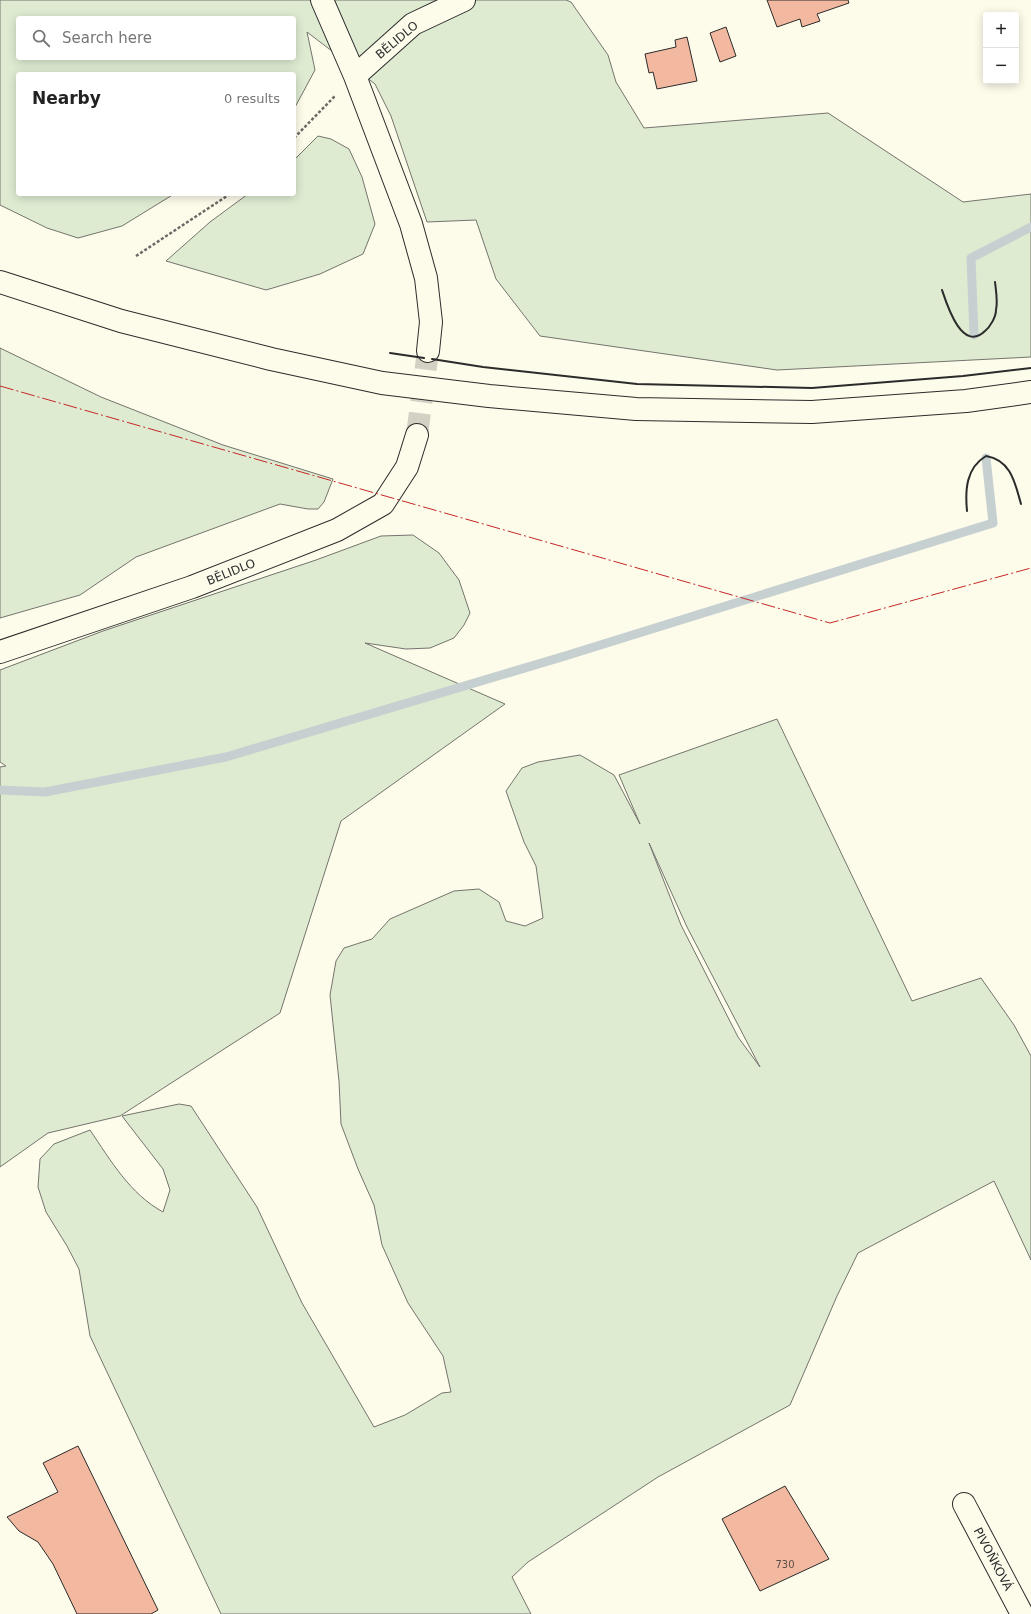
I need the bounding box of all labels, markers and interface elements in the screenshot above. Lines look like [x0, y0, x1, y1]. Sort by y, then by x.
map controls [983, 12, 1019, 84]
button: + [983, 12, 1019, 48]
search box [16, 16, 296, 60]
street label: BĚLIDLO [372, 17, 421, 62]
icon: search [30, 27, 52, 49]
text: Search here [62, 29, 152, 47]
button: − [983, 48, 1019, 84]
text: Nearby [32, 88, 101, 108]
text: 0 results [224, 91, 280, 106]
street label: BĚLIDLO [204, 555, 257, 588]
street label: PIVOŇKOVÁ [971, 1525, 1017, 1594]
house number: 730 [775, 1559, 795, 1570]

